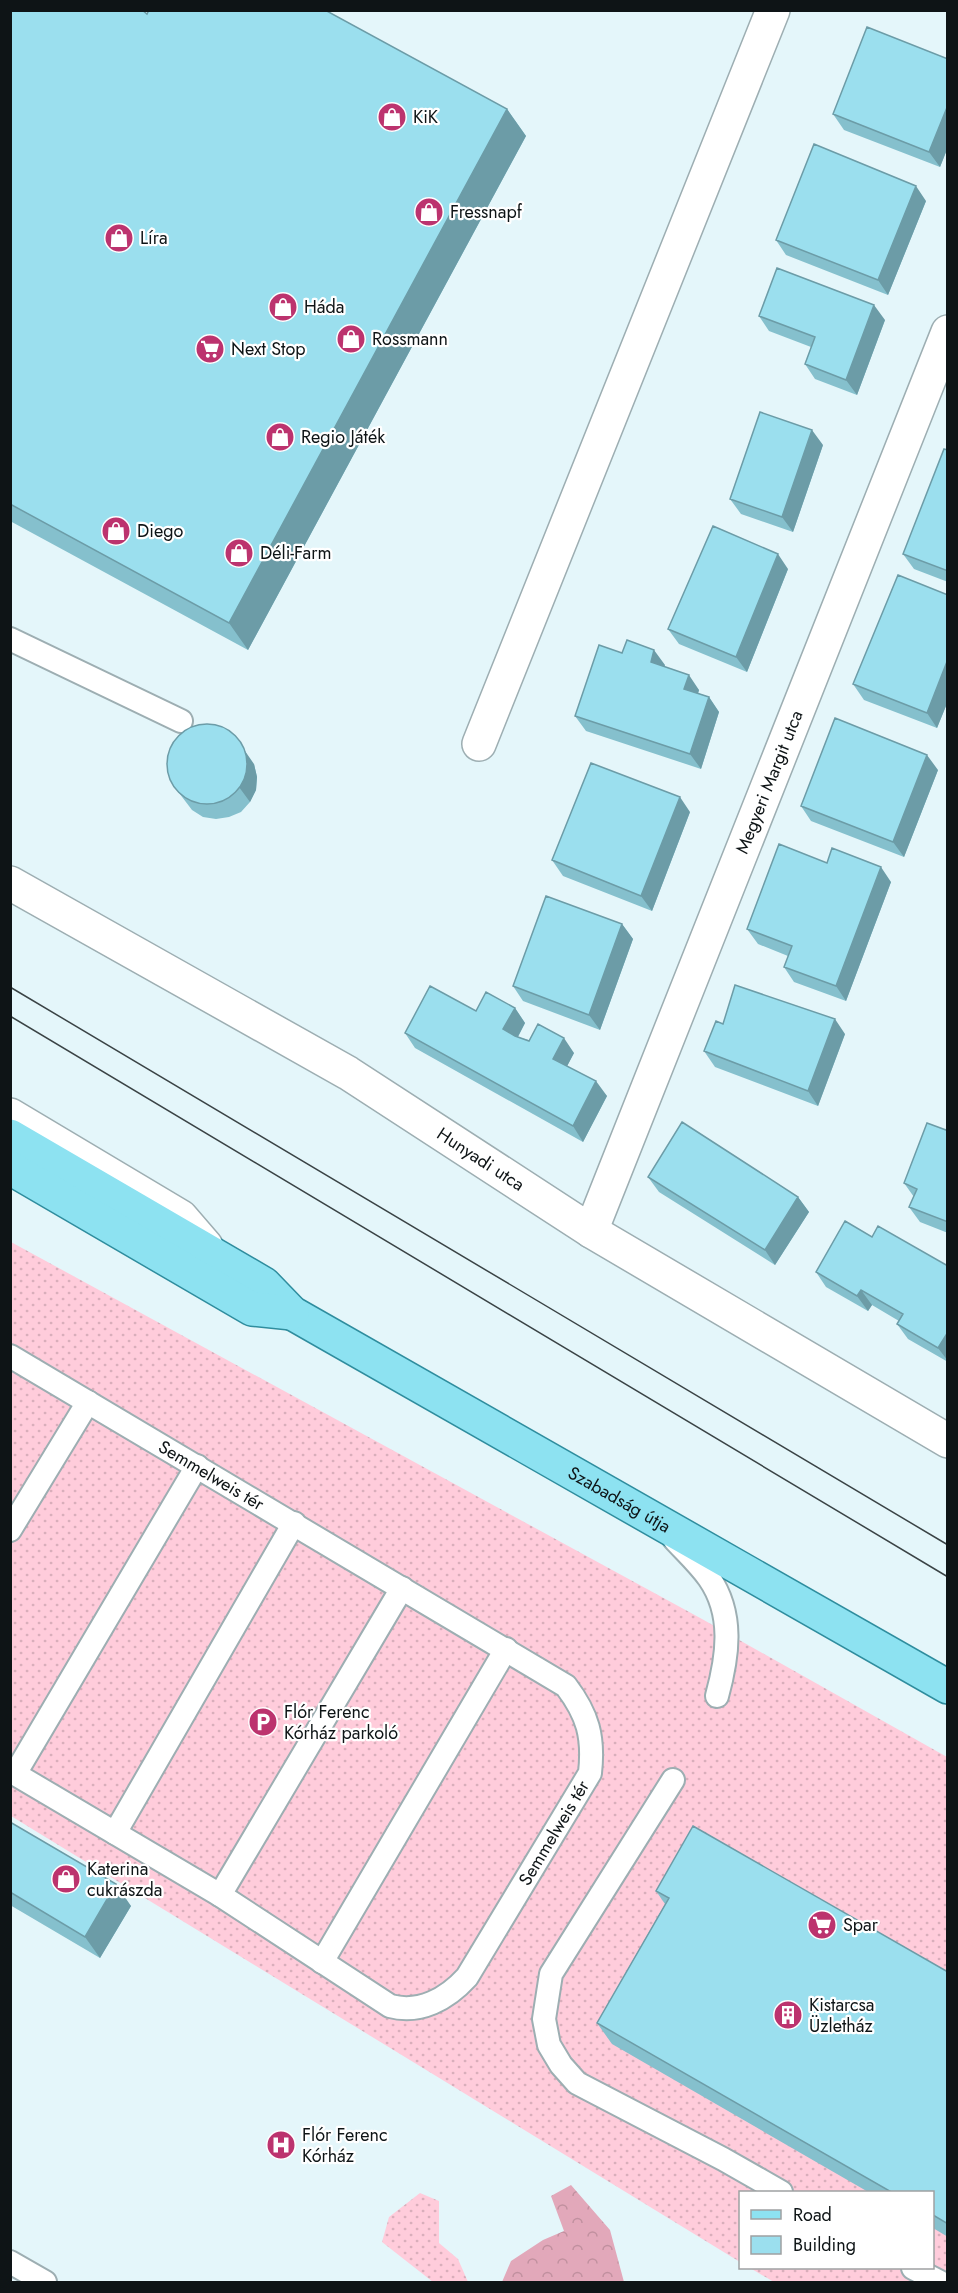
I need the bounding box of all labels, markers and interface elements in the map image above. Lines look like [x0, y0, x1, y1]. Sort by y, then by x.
shop icon: KiK [376, 101, 408, 133]
place label: KiK [413, 104, 439, 130]
shop icon: Fressnapf [413, 196, 445, 228]
place label: Fressnapf [450, 199, 523, 225]
shop icon: Líra [103, 222, 135, 254]
place label: Líra [140, 225, 168, 251]
shop icon: Háda [267, 291, 299, 323]
place label: Háda [304, 294, 345, 320]
shop icon: Rossmann [335, 323, 367, 355]
place label: Rossmann [372, 326, 448, 352]
supermarket icon: Next Stop [194, 333, 226, 365]
place label: Next Stop [231, 336, 306, 362]
shop icon: Regio Játék [264, 421, 296, 453]
place label: Regio Játék [301, 424, 385, 450]
shop icon: Diego [100, 515, 132, 547]
place label: Diego [137, 518, 183, 544]
shop icon: Déli-Farm [223, 537, 255, 569]
place label: Déli-Farm [260, 540, 331, 566]
street label: Megyeri Margit utca [729, 707, 809, 858]
street label: Hunyadi utca [432, 1121, 530, 1197]
street label: Semmelweis tér [153, 1434, 270, 1517]
street label: Szabadság útja [563, 1460, 676, 1539]
place label: Flór Ferenc Kórház parkoló [284, 1699, 398, 1746]
parking icon: Flór Ferenc Kórház parkoló [247, 1706, 279, 1738]
street label: Semmelweis tér [512, 1775, 596, 1891]
place label: Katerina cukrászda [87, 1856, 162, 1903]
shop icon: Katerina cukrászda [50, 1863, 82, 1895]
supermarket icon: Spar [806, 1909, 838, 1941]
place label: Spar [843, 1912, 879, 1938]
place label: Kistarcsa Üzletház [809, 1992, 875, 2039]
building icon: Kistarcsa Üzletház [772, 1999, 804, 2031]
place label: Flór Ferenc Kórház [302, 2122, 388, 2169]
hospital icon: Flór Ferenc Kórház [265, 2129, 297, 2161]
legend [739, 2191, 934, 2269]
text: Road [793, 2202, 832, 2228]
text: Building [793, 2232, 856, 2258]

